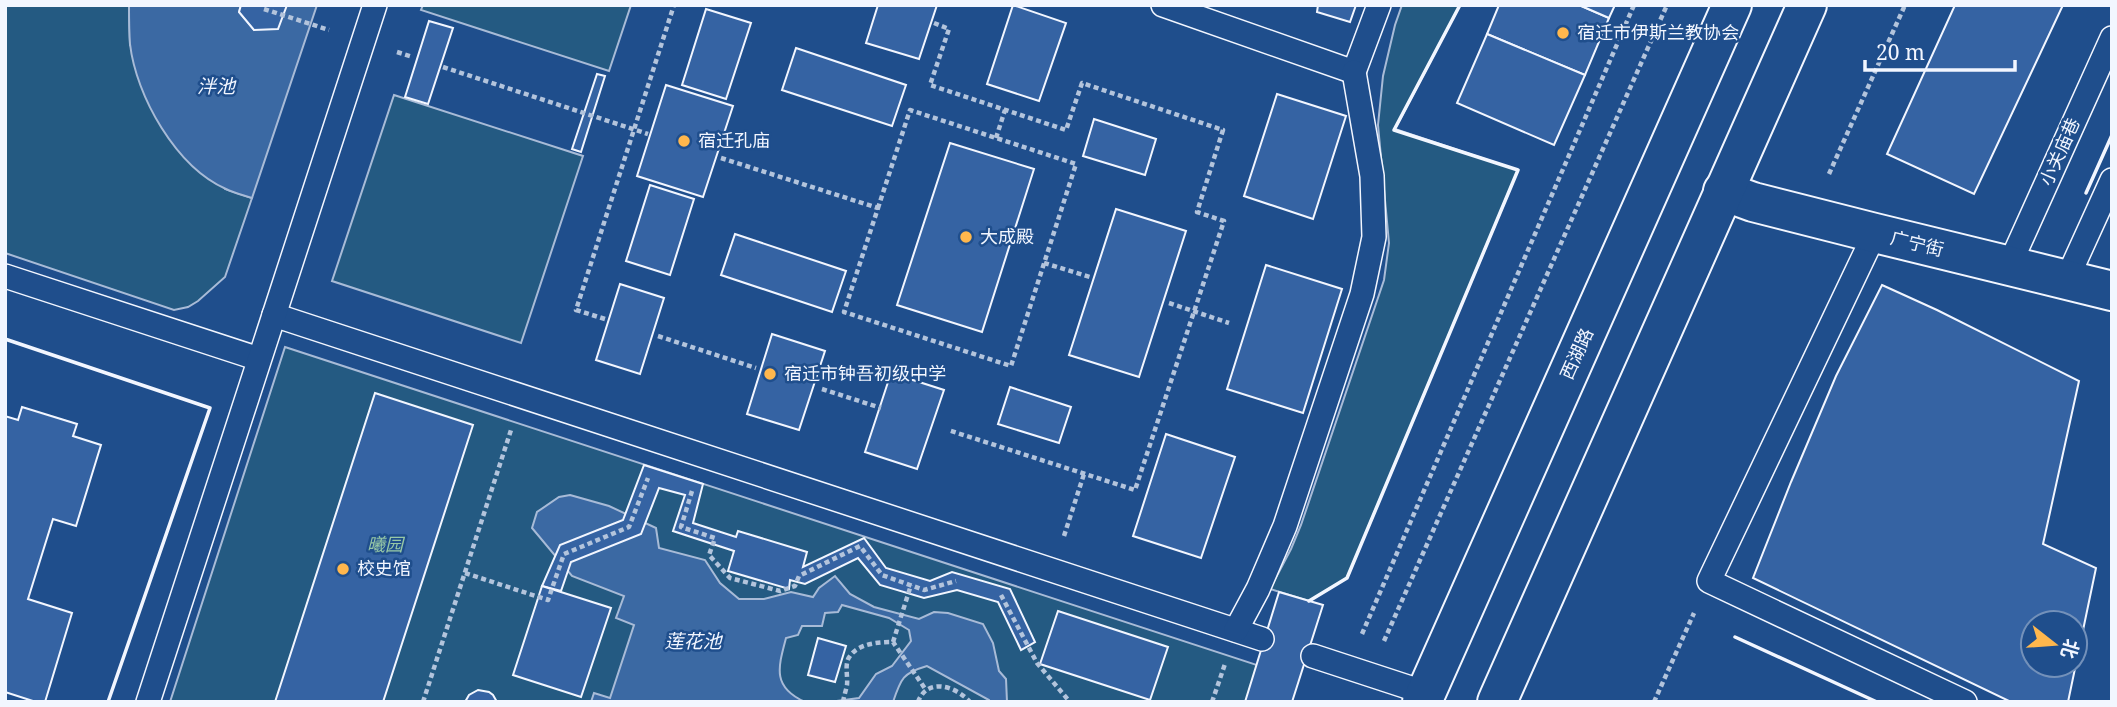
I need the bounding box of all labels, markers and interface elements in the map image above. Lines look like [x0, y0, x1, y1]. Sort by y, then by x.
place label: 宿迁市伊斯兰教协会 [1577, 20, 1739, 44]
marker: 宿迁市伊斯兰教协会 [1555, 25, 1571, 41]
scale bar [1865, 28, 2016, 72]
text: 20 m [1876, 38, 1925, 66]
water label: 泮池 [197, 73, 237, 99]
street label: 小关庙巷 [2033, 114, 2085, 189]
place label: 宿迁孔庙 [698, 128, 770, 152]
marker: 宿迁孔庙 [676, 133, 692, 149]
place label: 大成殿 [980, 224, 1034, 248]
street label: 广宁街 [1888, 225, 1946, 261]
marker: 大成殿 [958, 229, 974, 245]
street label: 西湖路 [1554, 324, 1598, 383]
place label: 宿迁市钟吾初级中学 [784, 361, 946, 385]
marker: 宿迁市钟吾初级中学 [762, 366, 778, 382]
park label: 曦园 [367, 532, 406, 556]
place label: 校史馆 [357, 556, 411, 580]
marker: 校史馆 [335, 561, 351, 577]
north arrow [2019, 609, 2089, 679]
water label: 莲花池 [664, 628, 723, 654]
text: 北 [2055, 636, 2085, 662]

